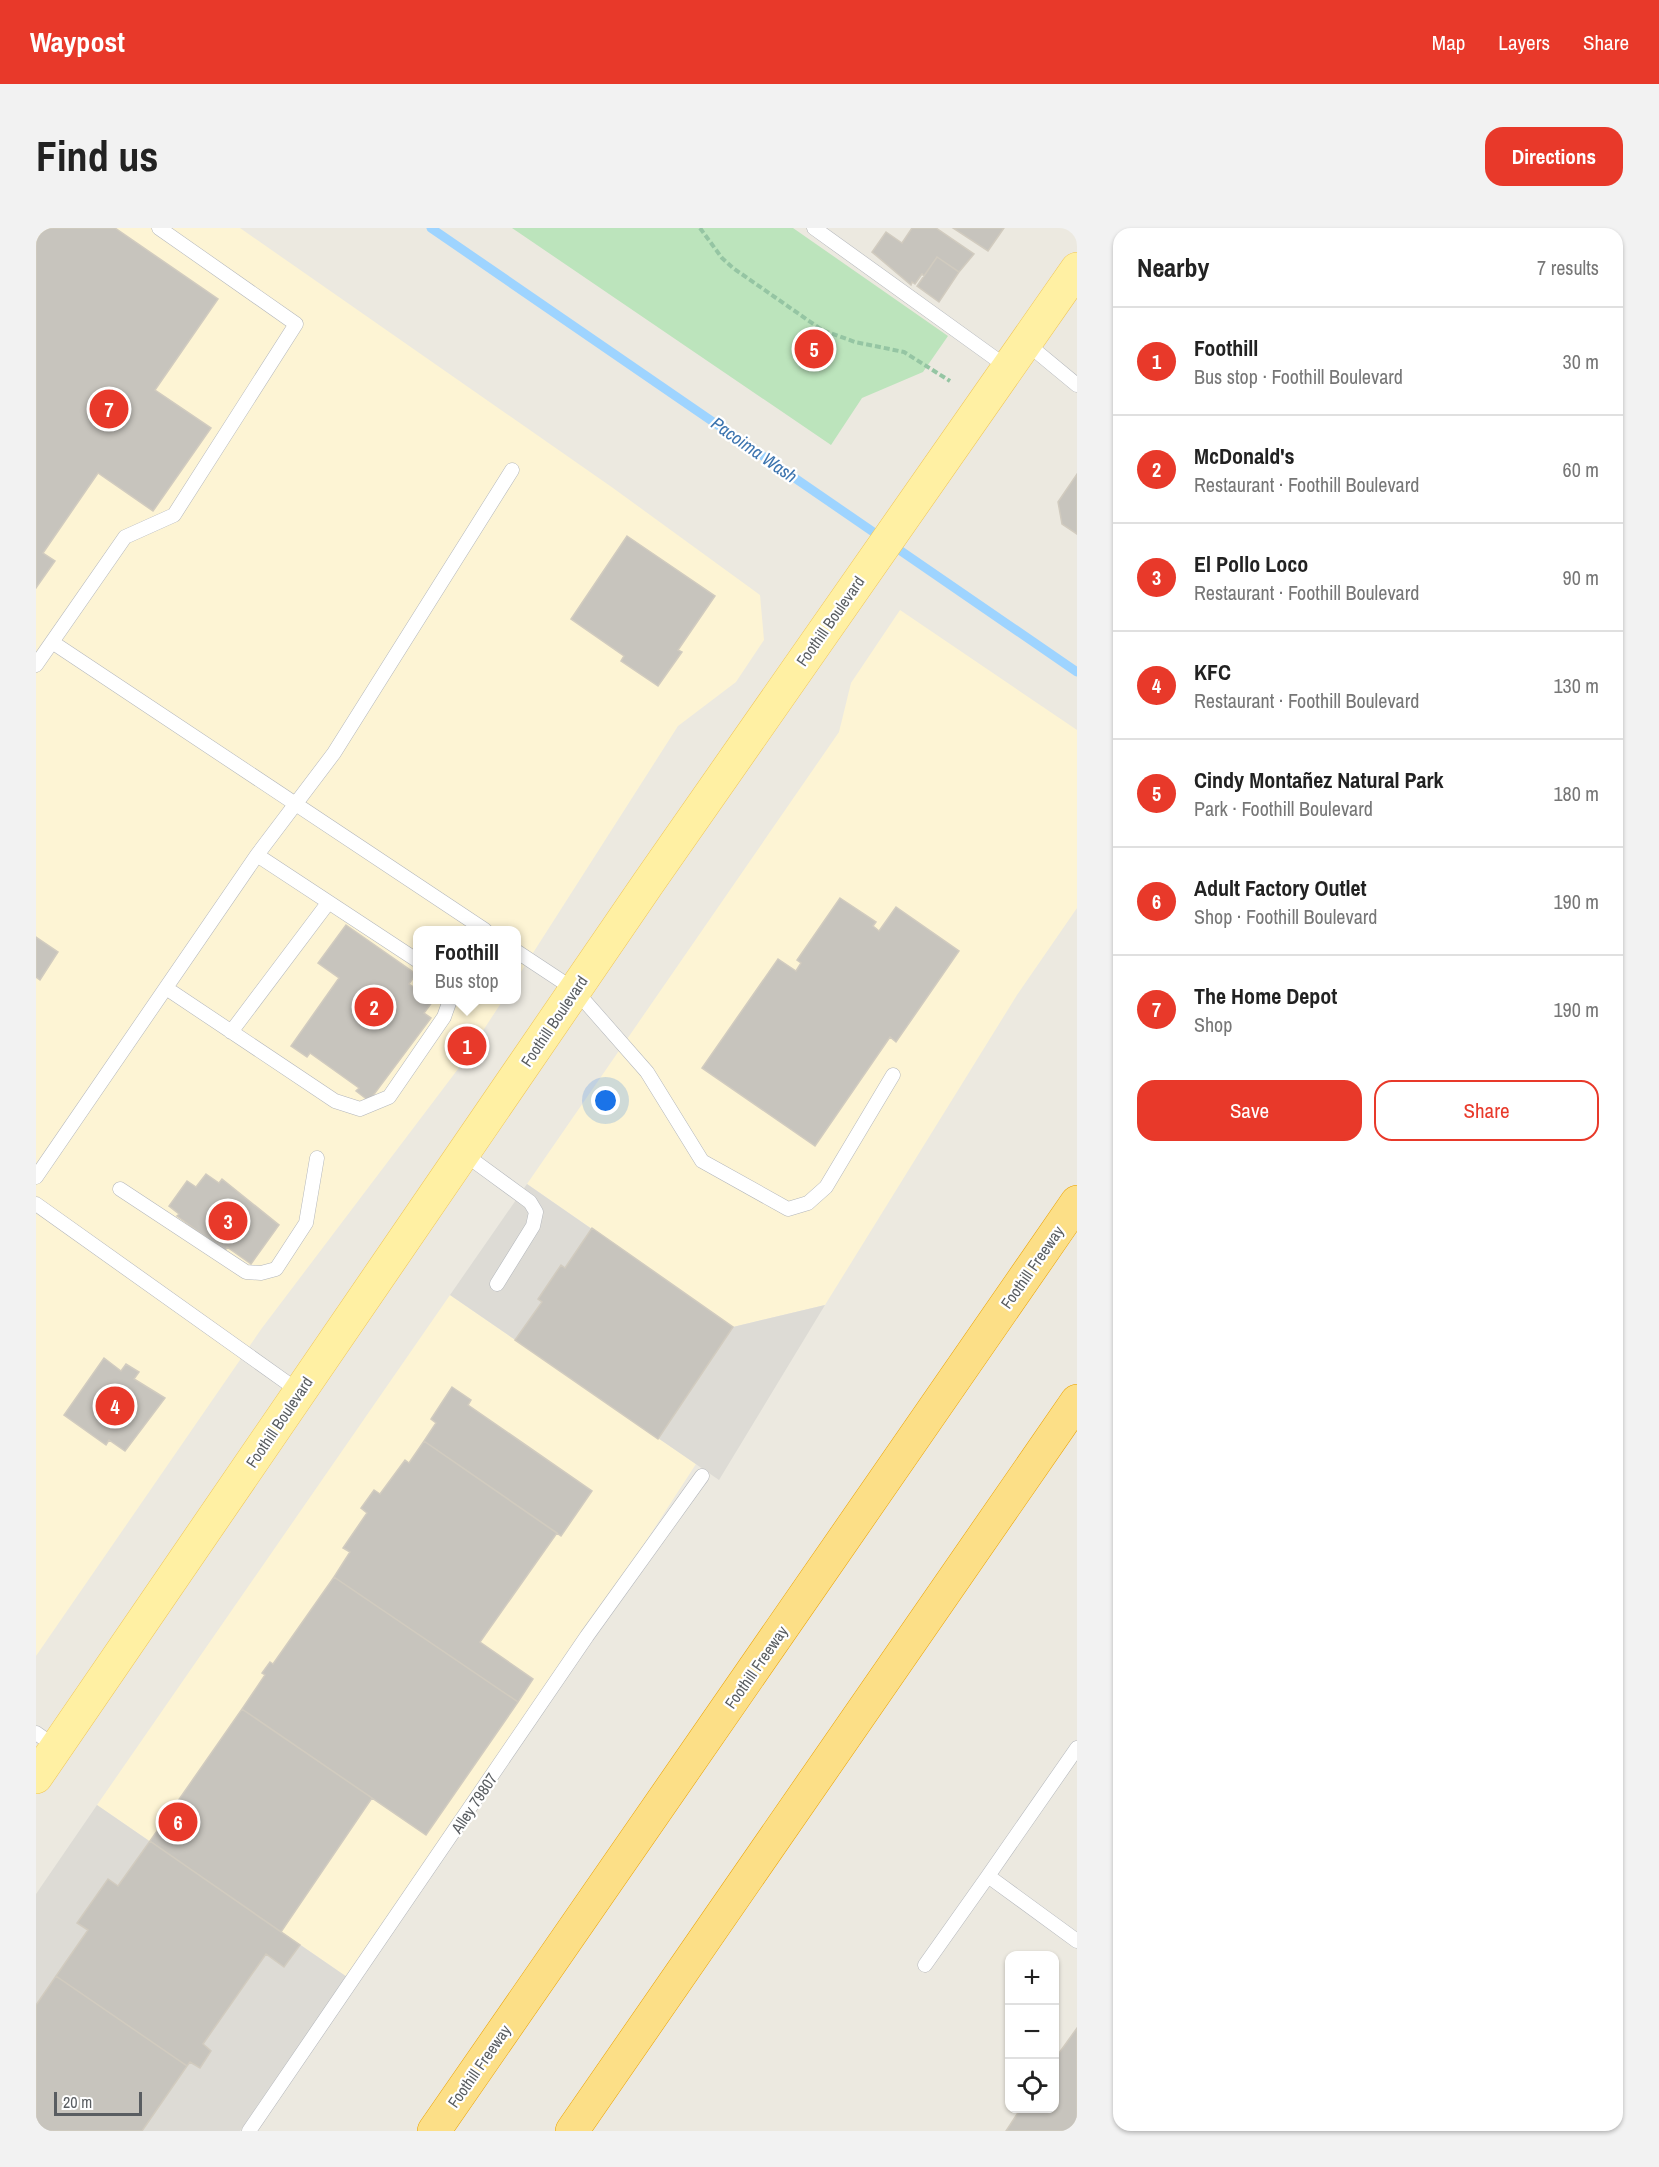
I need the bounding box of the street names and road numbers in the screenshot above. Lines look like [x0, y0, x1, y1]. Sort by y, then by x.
street label: Foothill Boulevard [791, 572, 869, 670]
street label: Foothill Boulevard [515, 971, 593, 1071]
street label: Foothill Freeway [995, 1221, 1069, 1313]
street label: Foothill Boulevard [240, 1372, 318, 1472]
street label: Foothill Freeway [719, 1621, 793, 1713]
street label: Alley 79807 [445, 1768, 502, 1838]
street label: Foothill Freeway [442, 2020, 516, 2112]

